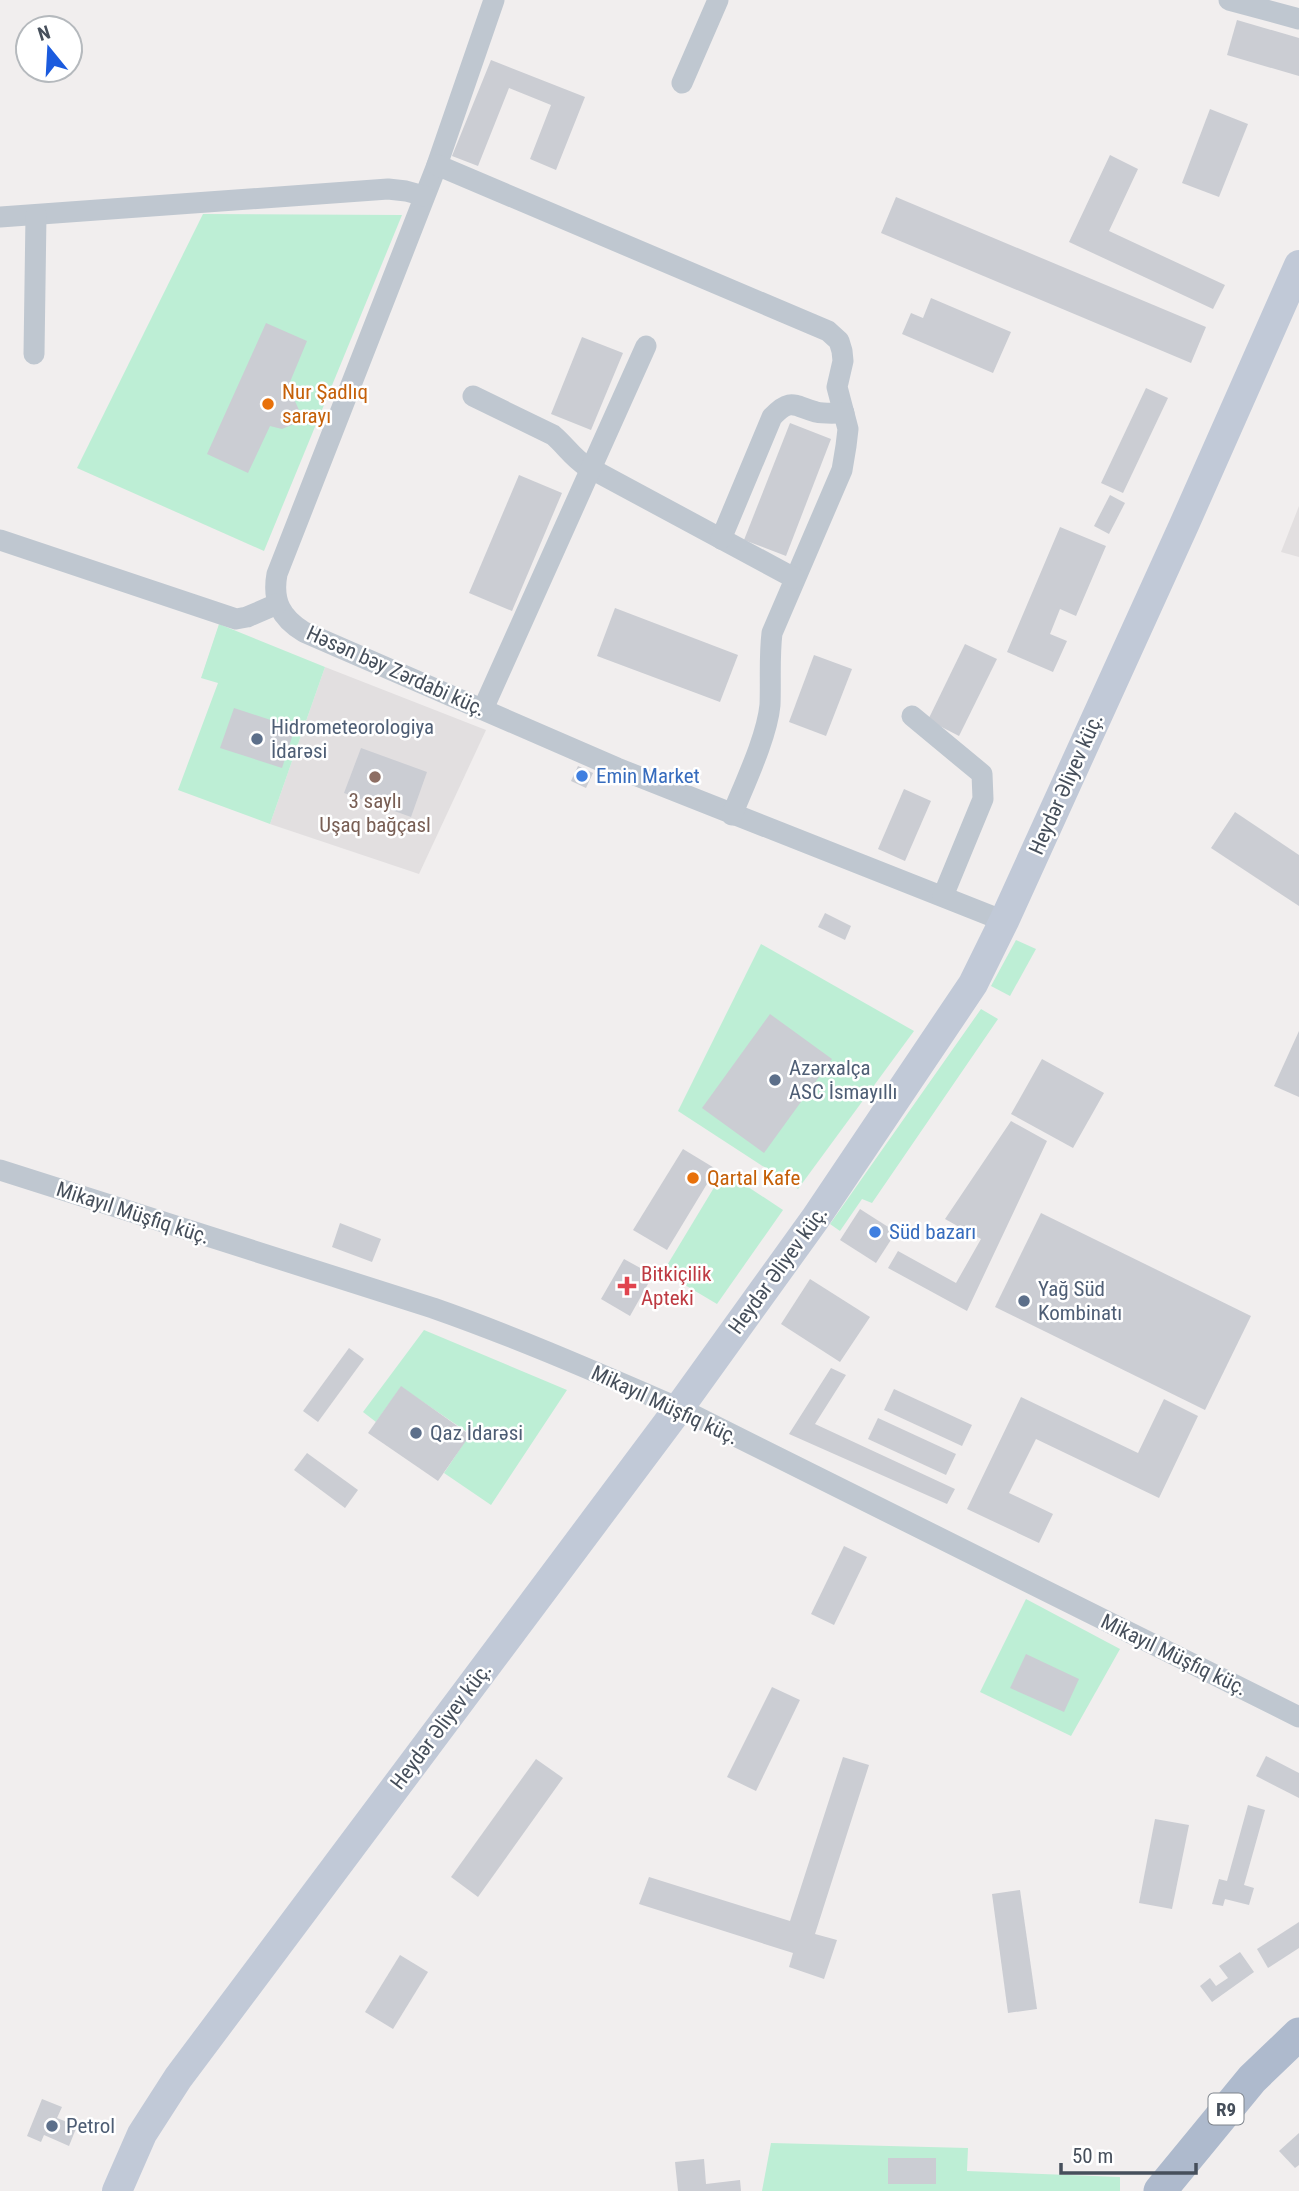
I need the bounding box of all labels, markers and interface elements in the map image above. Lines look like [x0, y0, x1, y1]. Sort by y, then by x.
north arrow [14, 14, 84, 84]
text: N [35, 21, 53, 46]
place label: Nur Şadlıq sarayı [282, 380, 368, 428]
marker: Nur Şadlıq sarayı [260, 396, 276, 412]
street label: Həsən bəy Zərdabi küç. [303, 621, 489, 721]
street label: Heydər Əliyev küç. [1024, 710, 1108, 858]
place label: Hidrometeorologiya İdarəsi [271, 715, 434, 763]
marker: Hidrometeorologiya İdarəsi [249, 731, 265, 747]
place label: Emin Market [596, 764, 700, 788]
marker: Emin Market [574, 768, 590, 784]
marker: 3 saylı Uşaq bağçasl [367, 769, 383, 785]
place label: 3 saylı Uşaq bağçasl [319, 789, 431, 837]
place label: Azərxalça ASC İsmayıllı [789, 1056, 898, 1104]
marker: Azərxalça ASC İsmayıllı [767, 1072, 783, 1088]
place label: Qartal Kafe [707, 1166, 800, 1190]
marker: Qartal Kafe [685, 1170, 701, 1186]
street label: Mikayıl Müşfiq küç. [53, 1177, 213, 1249]
street label: Heydər Əliyev küç. [724, 1201, 832, 1339]
place label: Süd bazarı [889, 1220, 976, 1244]
marker: Süd bazarı [867, 1224, 883, 1240]
place label: Bitkiçilik Apteki [641, 1262, 712, 1310]
place label: Yağ Süd Kombinatı [1038, 1277, 1122, 1325]
marker: Bitkiçilik Apteki [619, 1278, 635, 1294]
marker: Yağ Süd Kombinatı [1016, 1293, 1032, 1309]
street label: Mikayıl Müşfiq küç. [588, 1360, 742, 1450]
place label: Qaz İdarəsi [430, 1421, 523, 1445]
marker: Qaz İdarəsi [408, 1425, 424, 1441]
street label: Mikayıl Müşfiq küç. [1097, 1609, 1251, 1701]
street label: Heydər Əliyev küç. [386, 1658, 496, 1794]
road number: R9 [1208, 2094, 1244, 2124]
place label: Petrol [66, 2114, 115, 2138]
marker: Petrol [44, 2118, 60, 2134]
scale bar [1061, 2132, 1196, 2176]
text: 50 m [1072, 2144, 1113, 2168]

